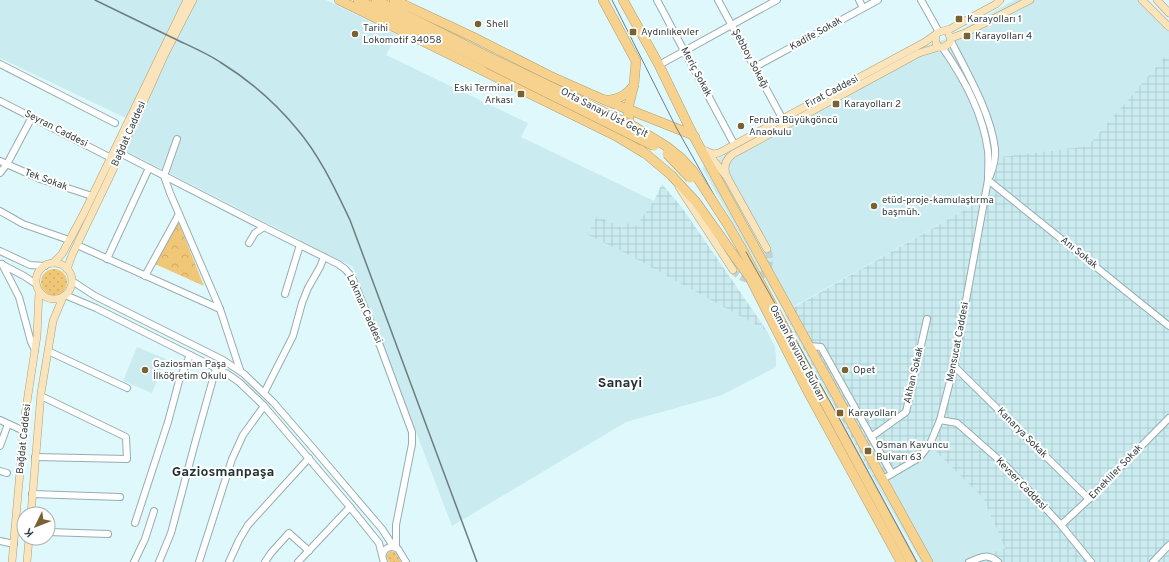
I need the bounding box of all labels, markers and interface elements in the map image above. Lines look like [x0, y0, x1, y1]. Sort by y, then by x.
place label: Karayolları 1 [967, 13, 1022, 26]
street label: Kadife Sokak [788, 14, 844, 54]
marker: Karayolları 1 [954, 14, 964, 24]
place label: Shell [486, 18, 508, 31]
marker: Shell [473, 19, 483, 29]
place label: Tarihi Lokomotif 34058 [363, 22, 442, 47]
place label: Aydınlıkevler [641, 26, 699, 39]
marker: Aydınlıkevler [628, 27, 638, 37]
street label: Şebboy Sokağı [729, 27, 771, 91]
marker: Tarihi Lokomotif 34058 [350, 29, 360, 39]
place label: Karayolları 4 [975, 30, 1032, 43]
marker: Karayolları 4 [962, 31, 972, 41]
street label: Meriç Sokak [678, 45, 714, 99]
street label: Fırat Caddesi [803, 73, 861, 111]
place label: Eski Terminal Arkası [454, 82, 513, 107]
street label: Orta Sanayi Üst Geçit [558, 85, 650, 141]
marker: Eski Terminal Arkası [516, 89, 526, 99]
place label: Karayolları 2 [844, 98, 901, 111]
street label: Bağdat Caddesi [109, 99, 149, 169]
marker: Karayolları 2 [831, 99, 841, 109]
street label: Seyran Caddesi [22, 108, 90, 150]
place label: Feruha Büyükgöncü Anaokulu [749, 114, 838, 139]
marker: Feruha Büyükgöncü Anaokulu [736, 121, 746, 131]
street label: Tek Sokak [23, 166, 69, 194]
place label: etüd-proje-kamulaştırma başmüh. [882, 194, 994, 219]
marker: etüd-proje-kamulaştırma başmüh. [869, 201, 879, 211]
street label: Anı Sokak [1058, 234, 1100, 272]
street label: Lokman Caddesi [343, 273, 385, 345]
street label: Mensucat Caddesi [944, 301, 972, 383]
street label: Osman Kavuncu Bulvarı [766, 303, 828, 403]
street label: Akhan Sokak [901, 345, 927, 405]
place label: Gaziosman Paşa İlköğretim Okulu [153, 358, 227, 383]
place label: Opet [853, 364, 875, 377]
marker: Gaziosman Paşa İlköğretim Okulu [140, 365, 150, 375]
marker: Opet [840, 365, 850, 375]
district label: Sanayi [598, 375, 642, 392]
street label: Bağdat Caddesi [14, 403, 34, 475]
street label: Kanarya Sokak [994, 405, 1050, 461]
place label: Karayolları [848, 407, 897, 420]
marker: Karayolları [835, 408, 845, 418]
place label: Osman Kavuncu Bulvarı 63 [876, 439, 948, 464]
street label: Emekliler Sokak [1086, 442, 1146, 502]
marker: Osman Kavuncu Bulvarı 63 [863, 446, 873, 456]
street label: Kevser Caddesi [993, 455, 1049, 513]
district label: Gaziosmanpaşa [172, 464, 274, 481]
north arrow [16, 506, 56, 546]
text: K [22, 524, 37, 540]

